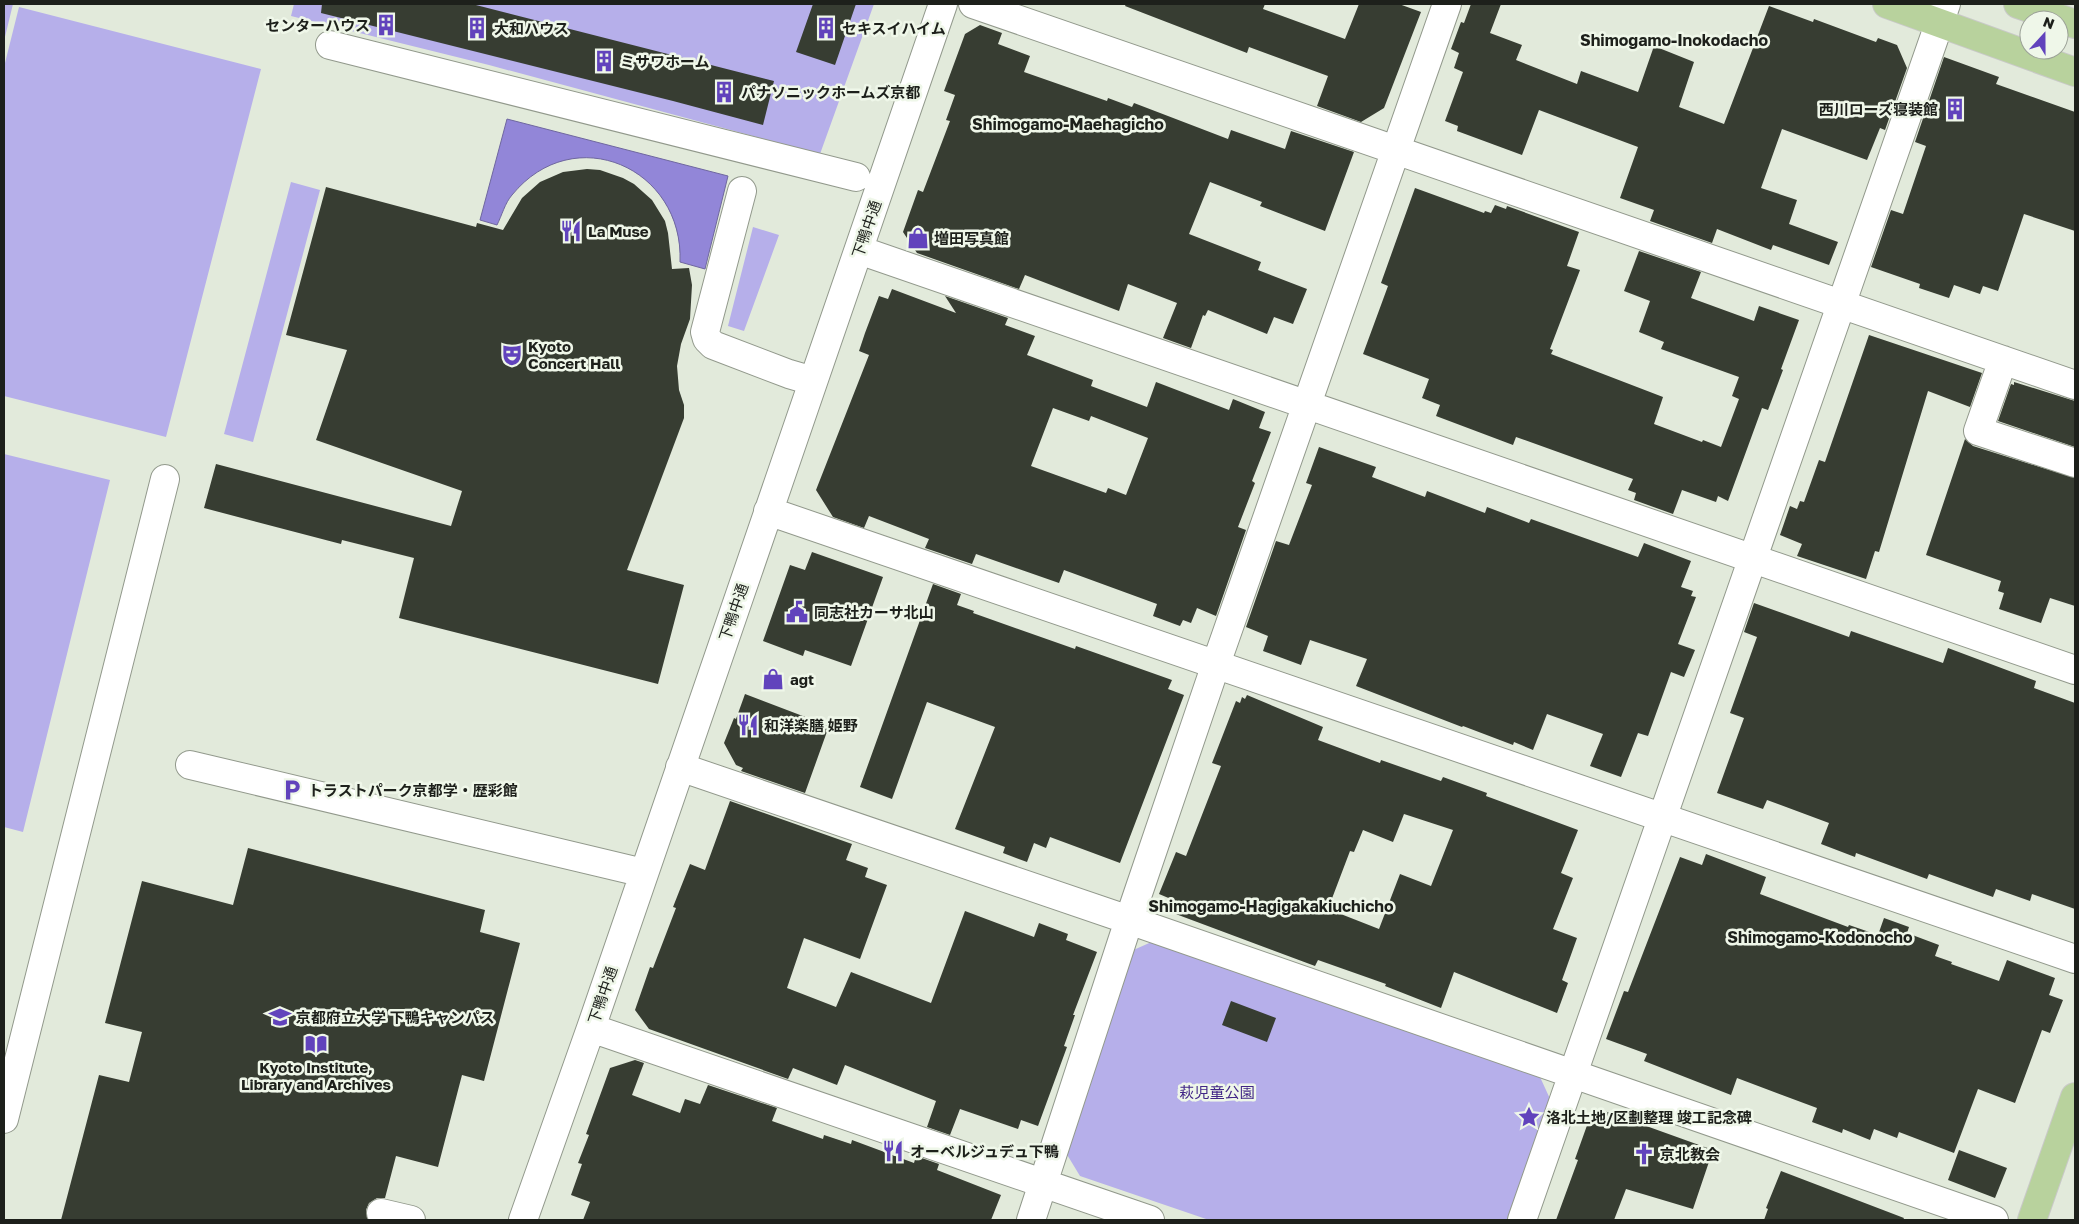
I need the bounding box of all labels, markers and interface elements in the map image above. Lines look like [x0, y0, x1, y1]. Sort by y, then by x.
north arrow [2019, 10, 2069, 60]
building icon: センターハウス [373, 12, 399, 38]
text: N [2041, 13, 2057, 32]
building icon: 大和ハウス [464, 15, 490, 41]
building icon: セキスイハイム [813, 15, 839, 41]
place label: センターハウス [265, 16, 370, 34]
place label: 大和ハウス [494, 19, 569, 37]
place label: セキスイハイム [842, 19, 946, 37]
district label: Shimogamo-Inokodacho [1580, 30, 1768, 50]
building icon: ミサワホーム [591, 48, 617, 74]
place label: ミサワホーム [620, 52, 710, 70]
building icon: パナソニックホームズ京都 [711, 79, 737, 105]
place label: パナソニックホームズ京都 [741, 83, 921, 101]
building icon: 西川ローズ寝装館 [1942, 96, 1968, 122]
place label: 西川ローズ寝装館 [1819, 100, 1938, 118]
district label: Shimogamo-Maehagicho [972, 114, 1164, 134]
street label: 下鴨中通 [848, 198, 884, 260]
restaurant icon: La Muse [558, 218, 584, 244]
place label: La Muse [588, 222, 649, 240]
shop icon: 増田写真館 [905, 225, 931, 251]
place label: 増田写真館 [934, 229, 1009, 247]
place label: Kyoto Concert Hall [528, 337, 620, 372]
theatre icon: Kyoto Concert Hall [499, 342, 525, 368]
street label: 下鴨中通 [715, 581, 751, 643]
public building icon: 同志社カーサ北山 [784, 599, 810, 625]
place label: 同志社カーサ北山 [814, 603, 934, 621]
shop icon: agt [760, 666, 786, 692]
place label: agt [790, 670, 814, 688]
restaurant icon: 和洋楽膳 姫野 [735, 712, 761, 738]
place label: 和洋楽膳 姫野 [764, 716, 858, 734]
parking icon: トラストパーク京都学・歴彩館 [279, 777, 305, 803]
place label: トラストパーク京都学・歴彩館 [308, 781, 518, 799]
district label: Shimogamo-Hagigakakiuchicho [1148, 896, 1394, 916]
district label: Shimogamo-Kodonocho [1727, 927, 1913, 947]
street label: 下鴨中通 [584, 964, 620, 1026]
school or university icon: 京都府立大学 下鴨キャンパス [267, 1004, 293, 1030]
place label: 京都府立大学 下鴨キャンパス [296, 1008, 495, 1026]
library icon: Kyoto Institute, Library and Archives [303, 1031, 329, 1057]
place label: Kyoto Institute, Library and Archives [241, 1058, 391, 1093]
park label: 萩児童公園 [1179, 1083, 1255, 1101]
place icon: 洛北土地/区劃整理 竣工記念碑 [1516, 1104, 1542, 1130]
place label: 洛北土地/区劃整理 竣工記念碑 [1546, 1108, 1752, 1126]
restaurant icon: オーベルジュデュ下鴨 [880, 1138, 906, 1164]
church icon: 京北教会 [1631, 1141, 1657, 1167]
place label: オーベルジュデュ下鴨 [910, 1142, 1059, 1160]
place label: 京北教会 [1660, 1145, 1720, 1163]

